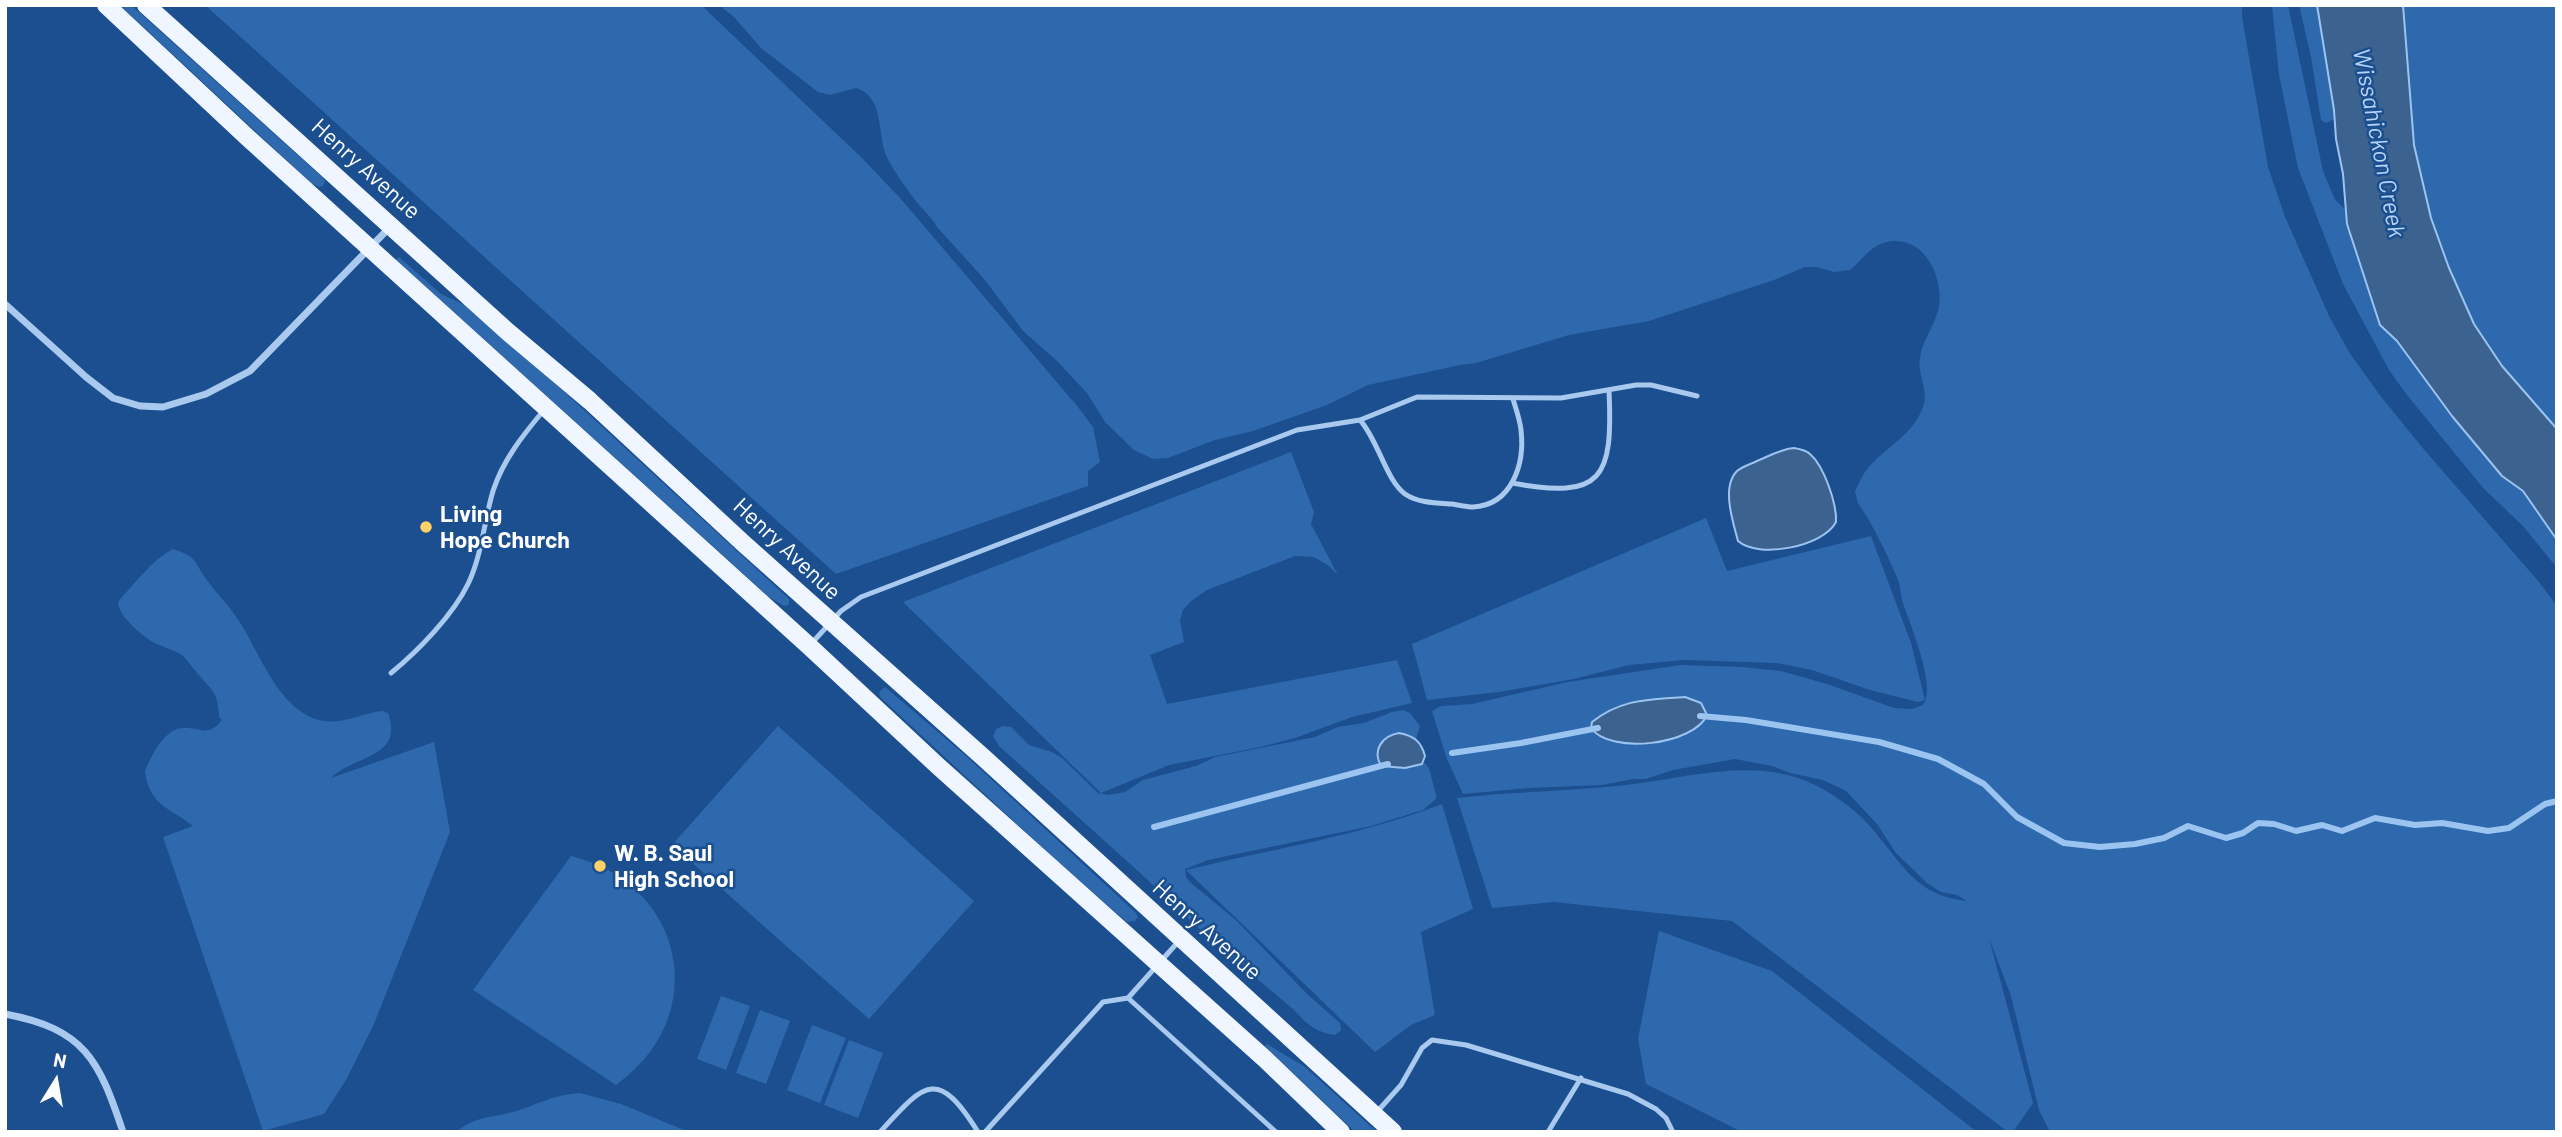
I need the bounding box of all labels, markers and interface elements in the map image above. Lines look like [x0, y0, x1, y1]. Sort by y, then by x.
water label: Wissahickon Creek [2347, 46, 2411, 240]
street label: Henry Avenue [306, 113, 426, 225]
street label: Henry Avenue [727, 492, 847, 606]
place label: Living Hope Church [440, 500, 570, 554]
marker: Living Hope Church [418, 519, 434, 535]
place label: W. B. Saul High School [614, 839, 734, 893]
marker: W. B. Saul High School [592, 858, 608, 874]
street label: Henry Avenue [1147, 874, 1267, 986]
north arrow [21, 1046, 91, 1116]
text: N [52, 1047, 68, 1072]

